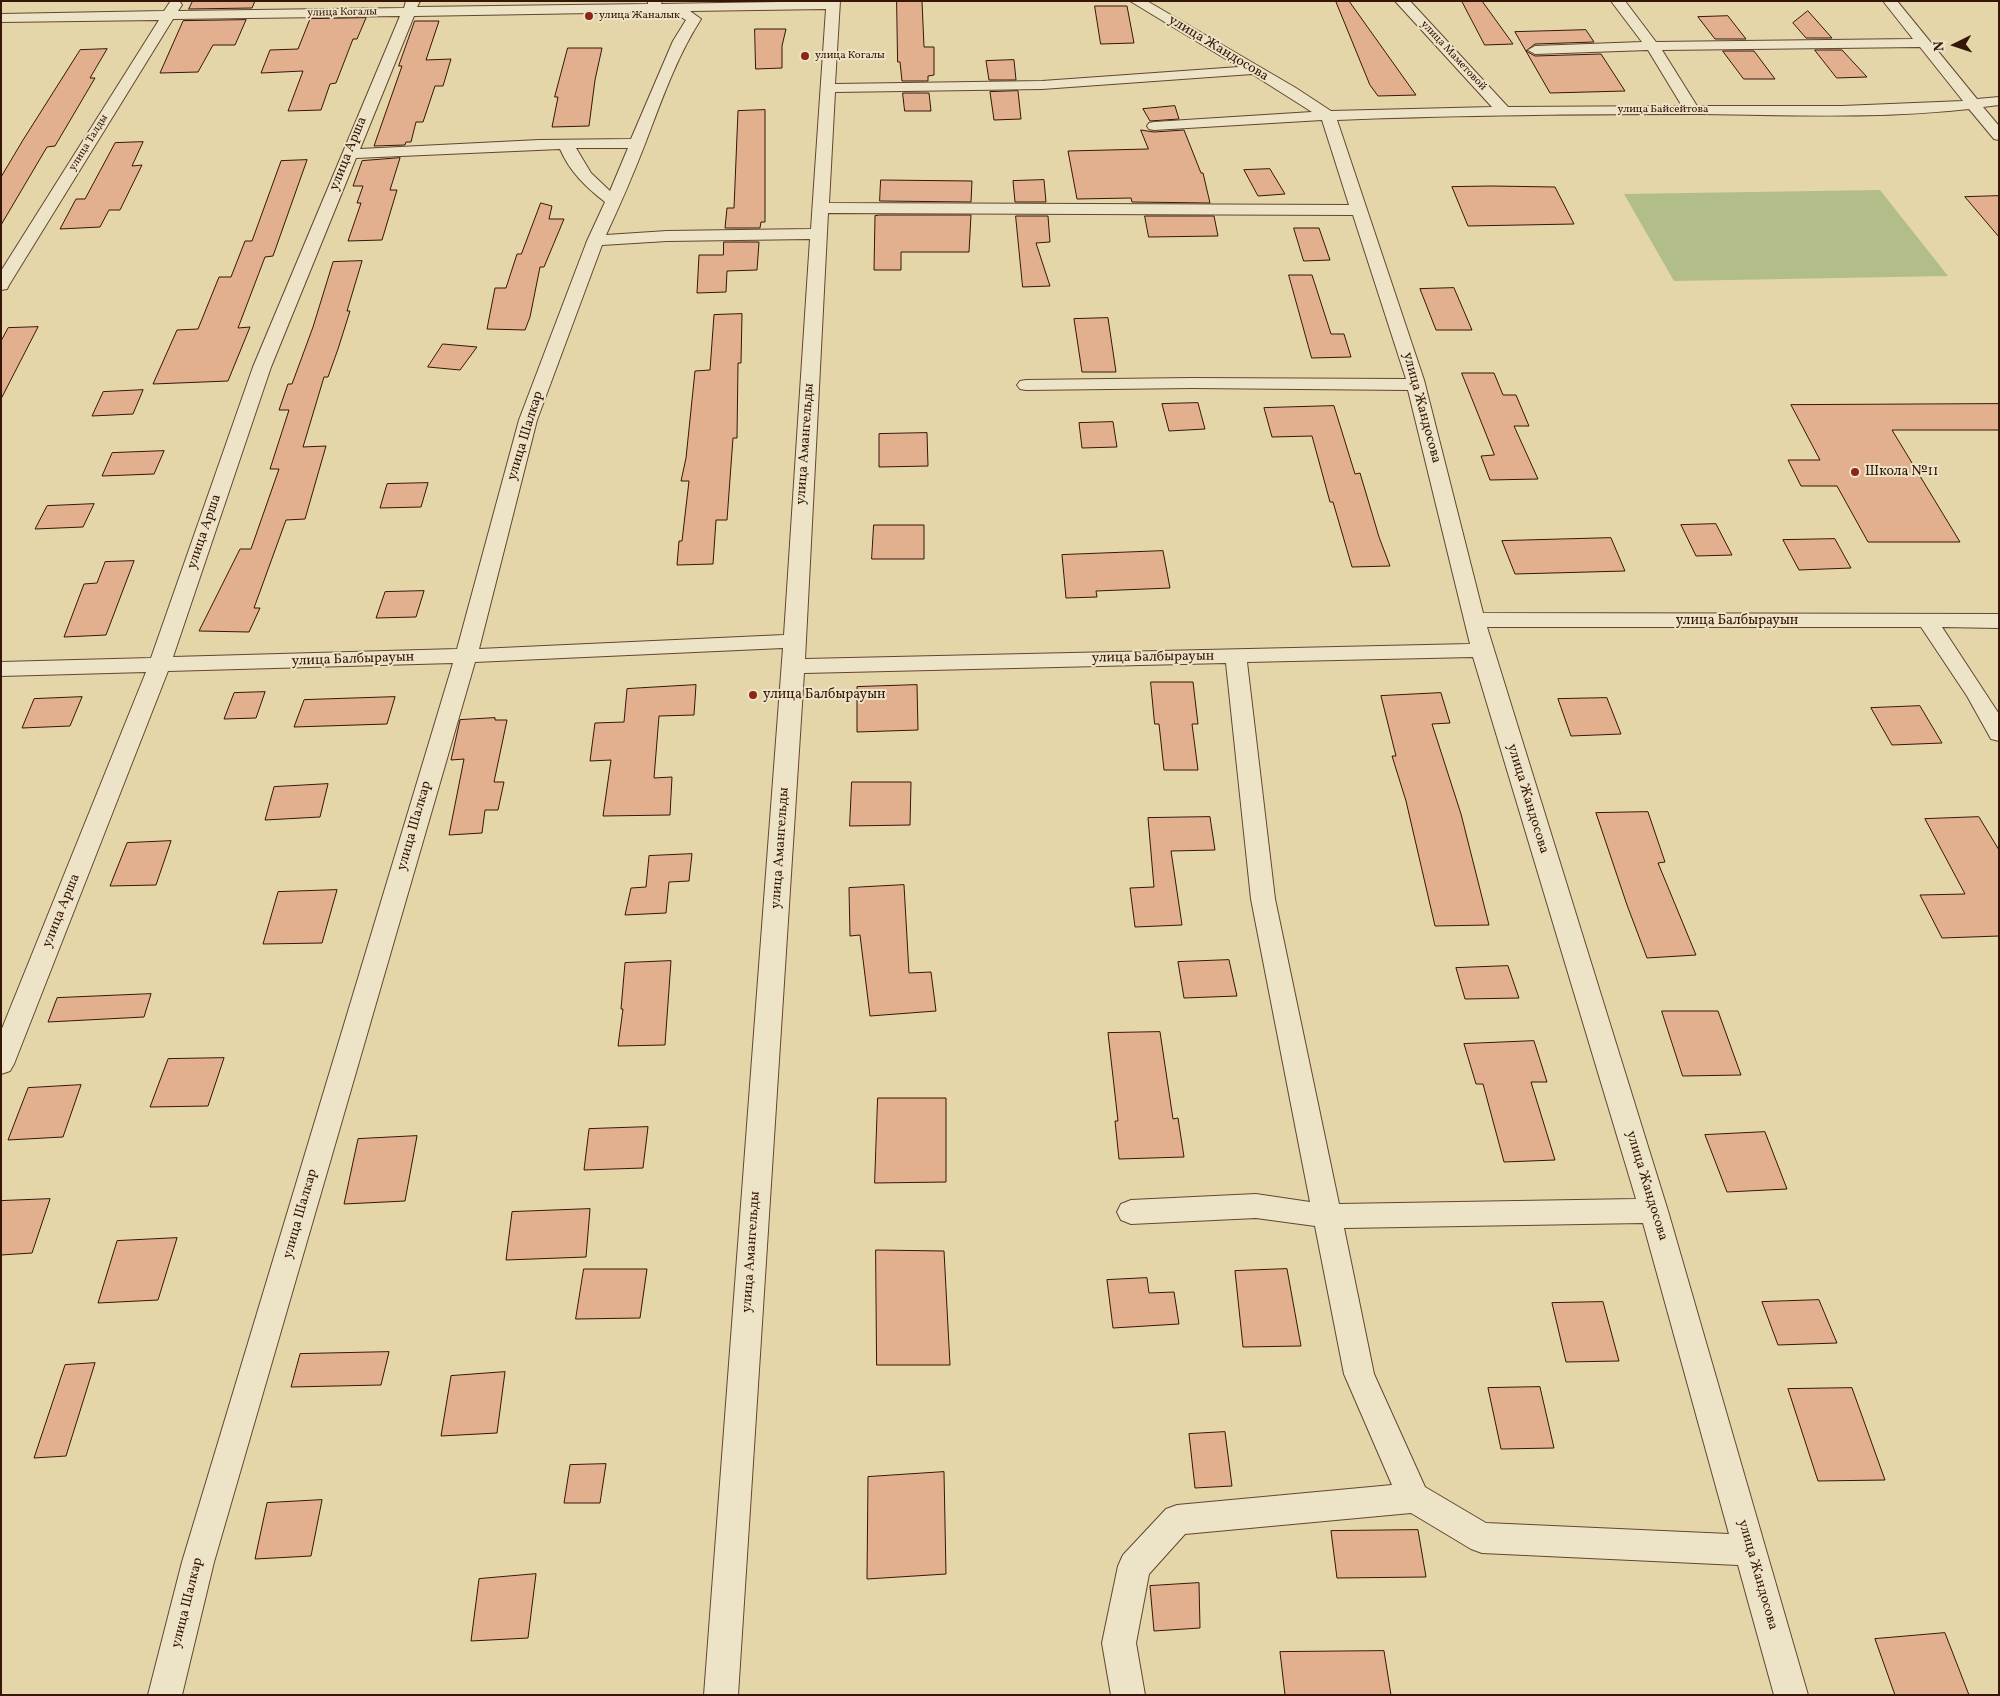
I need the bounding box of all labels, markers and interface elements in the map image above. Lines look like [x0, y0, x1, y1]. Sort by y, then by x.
street label: улица Когалы [307, 6, 377, 20]
place label: улица Жаналык [599, 9, 680, 23]
marker: улица Жаналык [583, 10, 595, 22]
street label: улица Жандосова [1165, 12, 1271, 86]
street label: улица Маметовой [1417, 18, 1489, 94]
north arrow [1930, 20, 1980, 70]
text: N [1930, 40, 1949, 52]
place label: улица Когалы [815, 49, 885, 63]
marker: улица Когалы [799, 50, 811, 62]
street label: улица Байсейтова [1618, 103, 1708, 117]
street label: улица Талды [66, 112, 112, 174]
street label: улица Арша [327, 115, 371, 193]
street label: улица Жандосова [1398, 351, 1444, 465]
street label: улица Амангельды [793, 383, 819, 505]
street label: улица Шалкар [504, 389, 548, 483]
place label: Школа №11 [1865, 464, 1938, 480]
marker: Школа №11 [1849, 466, 1861, 478]
street label: улица Арша [184, 492, 226, 572]
street label: улица Балбырауын [1676, 613, 1798, 629]
street label: улица Балбырауын [291, 649, 415, 671]
street label: улица Балбырауын [1092, 649, 1214, 667]
place label: улица Балбырауын [763, 687, 886, 703]
marker: улица Балбырауын [747, 689, 759, 701]
street label: улица Жандосова [1502, 742, 1552, 856]
street label: улица Шалкар [394, 779, 436, 873]
street label: улица Амангельды [768, 787, 794, 909]
street label: улица Арша [40, 872, 84, 950]
street label: улица Жандосова [1621, 1129, 1671, 1243]
street label: улица Шалкар [280, 1167, 322, 1261]
street label: улица Амангельды [739, 1191, 765, 1313]
street label: улица Жандосова [1733, 1518, 1781, 1632]
street label: улица Шалкар [169, 1556, 207, 1650]

